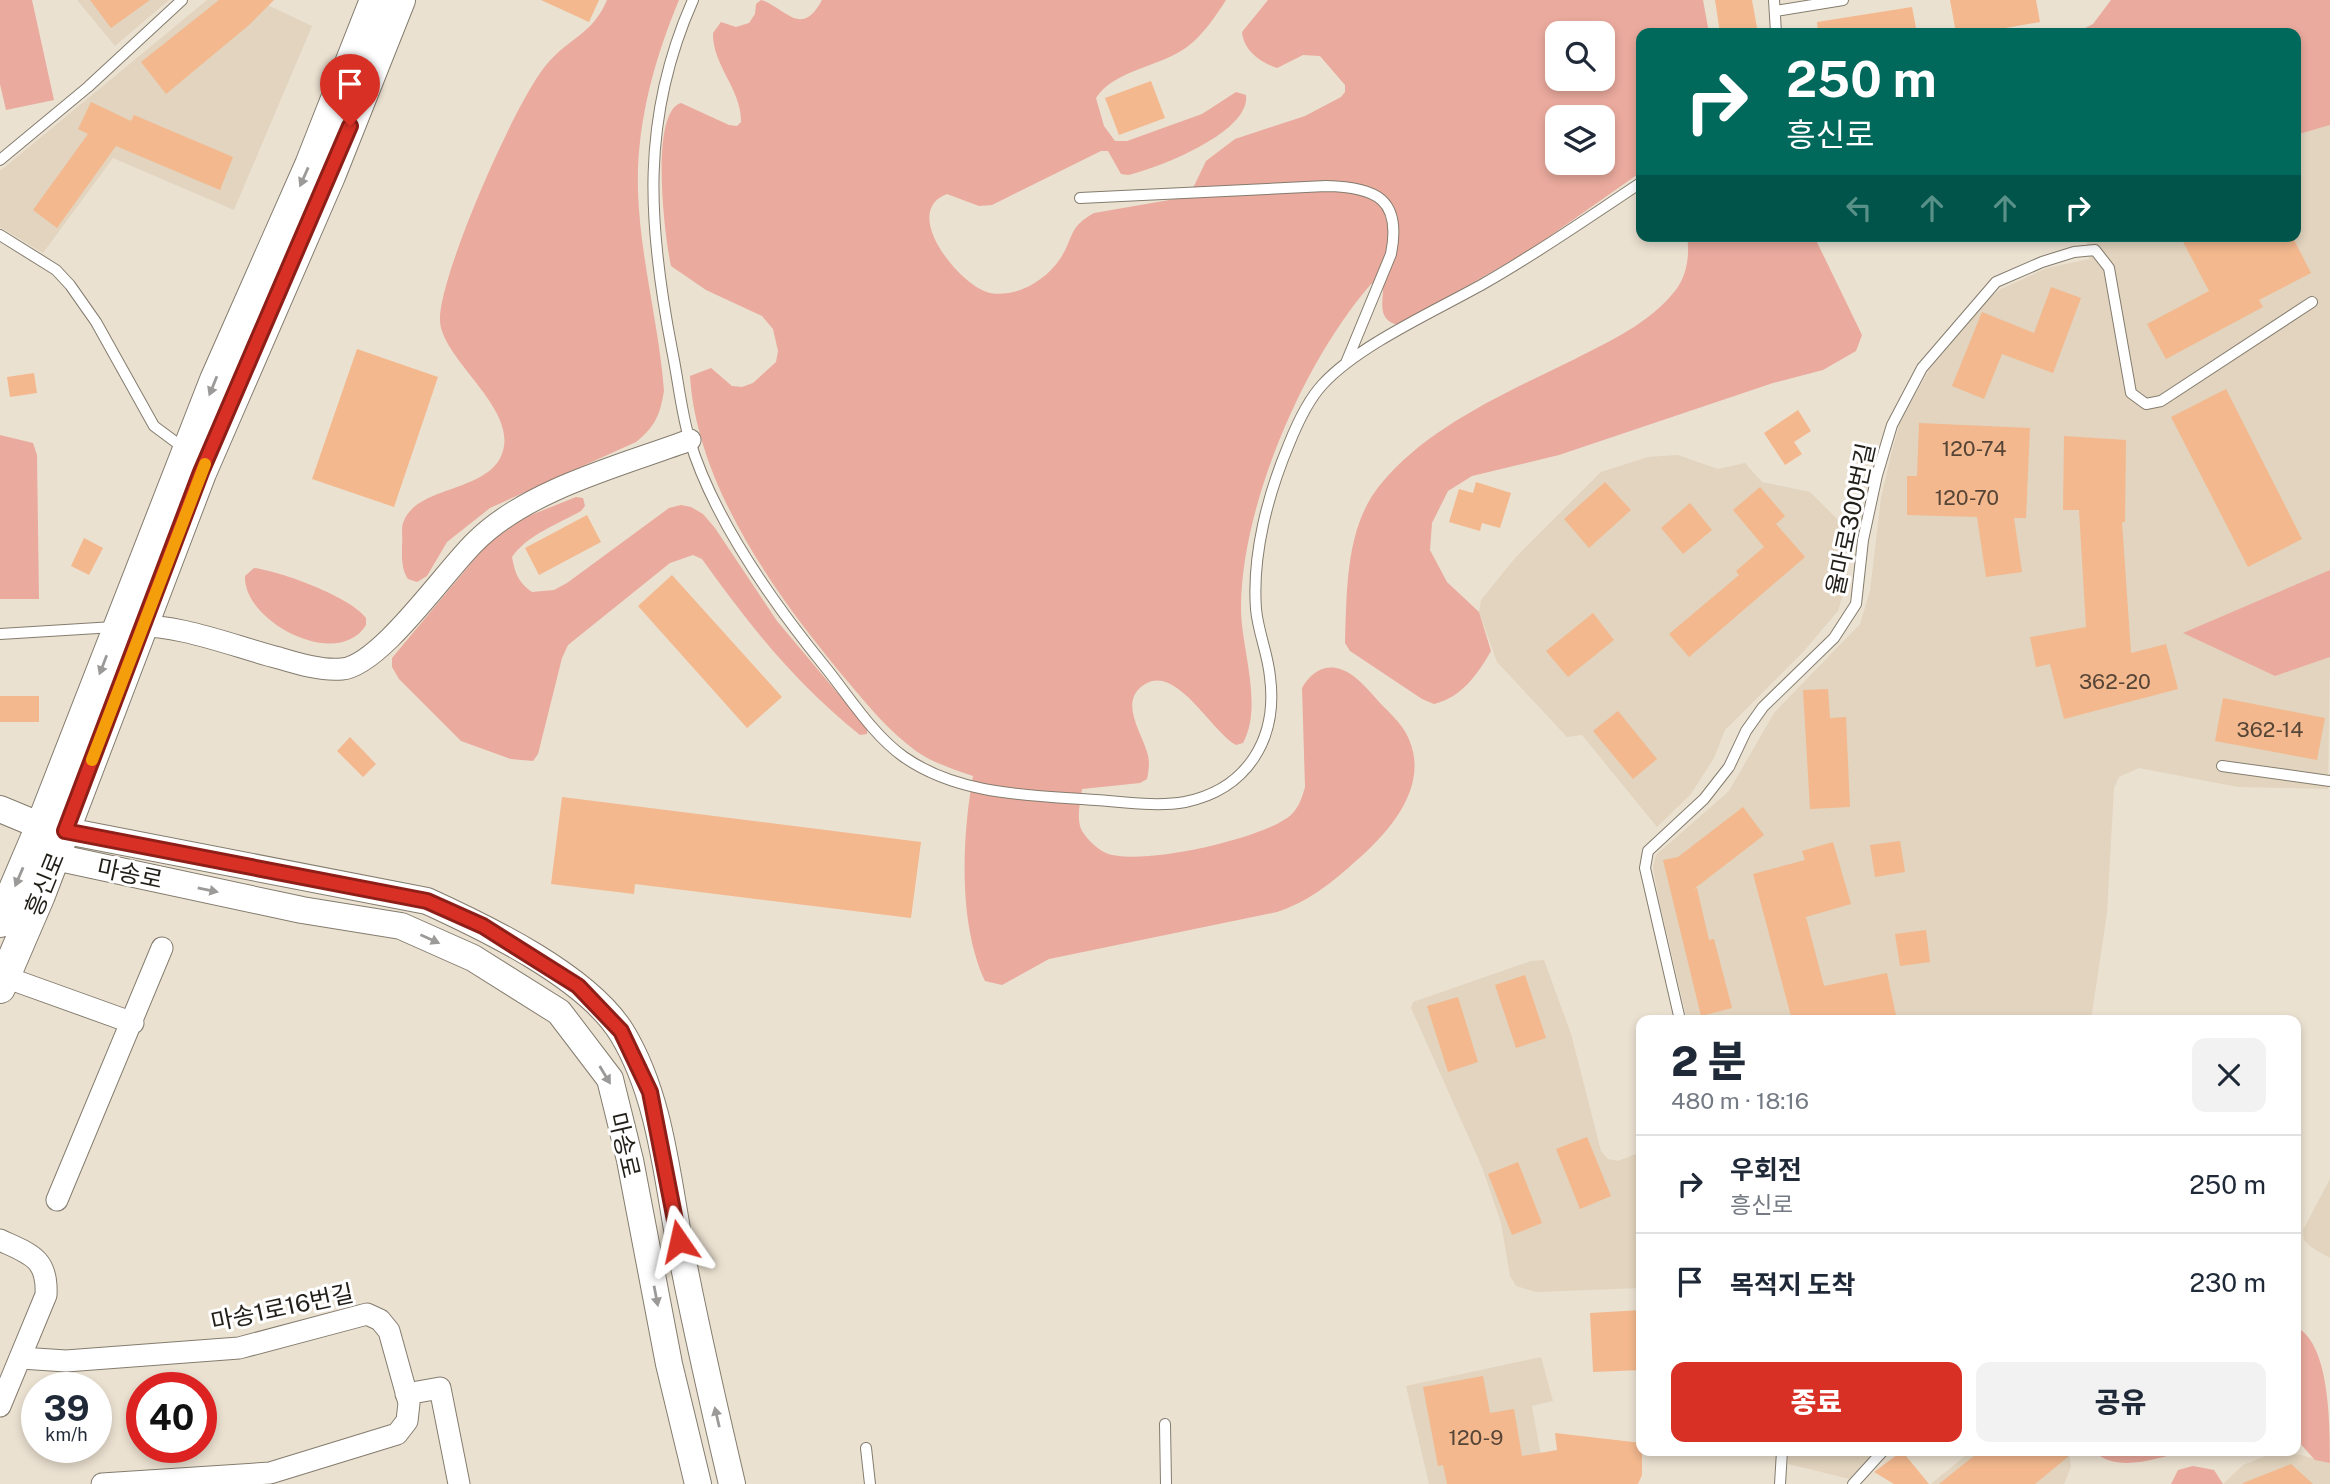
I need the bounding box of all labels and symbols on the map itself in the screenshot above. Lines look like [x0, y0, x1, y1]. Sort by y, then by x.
pin [320, 54, 380, 126]
one-way arrow [298, 167, 310, 187]
one-way arrow [208, 375, 219, 396]
house number: 120-74 [1942, 436, 2006, 461]
street label: 율마로300번길 [1820, 440, 1880, 598]
house number: 120-70 [1935, 485, 1999, 510]
one-way arrow [97, 655, 108, 676]
house number: 362-20 [2079, 669, 2151, 694]
house number: 362-14 [2237, 717, 2303, 742]
street label: 흥신로 [19, 848, 69, 920]
street label: 마송로 [95, 852, 165, 894]
one-way arrow [13, 867, 25, 887]
one-way arrow [197, 884, 219, 895]
one-way arrow [419, 934, 440, 945]
one-way arrow [599, 1066, 611, 1085]
street label: 마송로 [604, 1110, 646, 1180]
position arrow [642, 1204, 716, 1278]
street label: 마송1로16번길 [208, 1278, 356, 1336]
one-way arrow [650, 1285, 661, 1307]
speed limit sign: 40 [126, 1372, 217, 1463]
one-way arrow [711, 1406, 722, 1428]
house number: 120-9 [1449, 1425, 1503, 1450]

